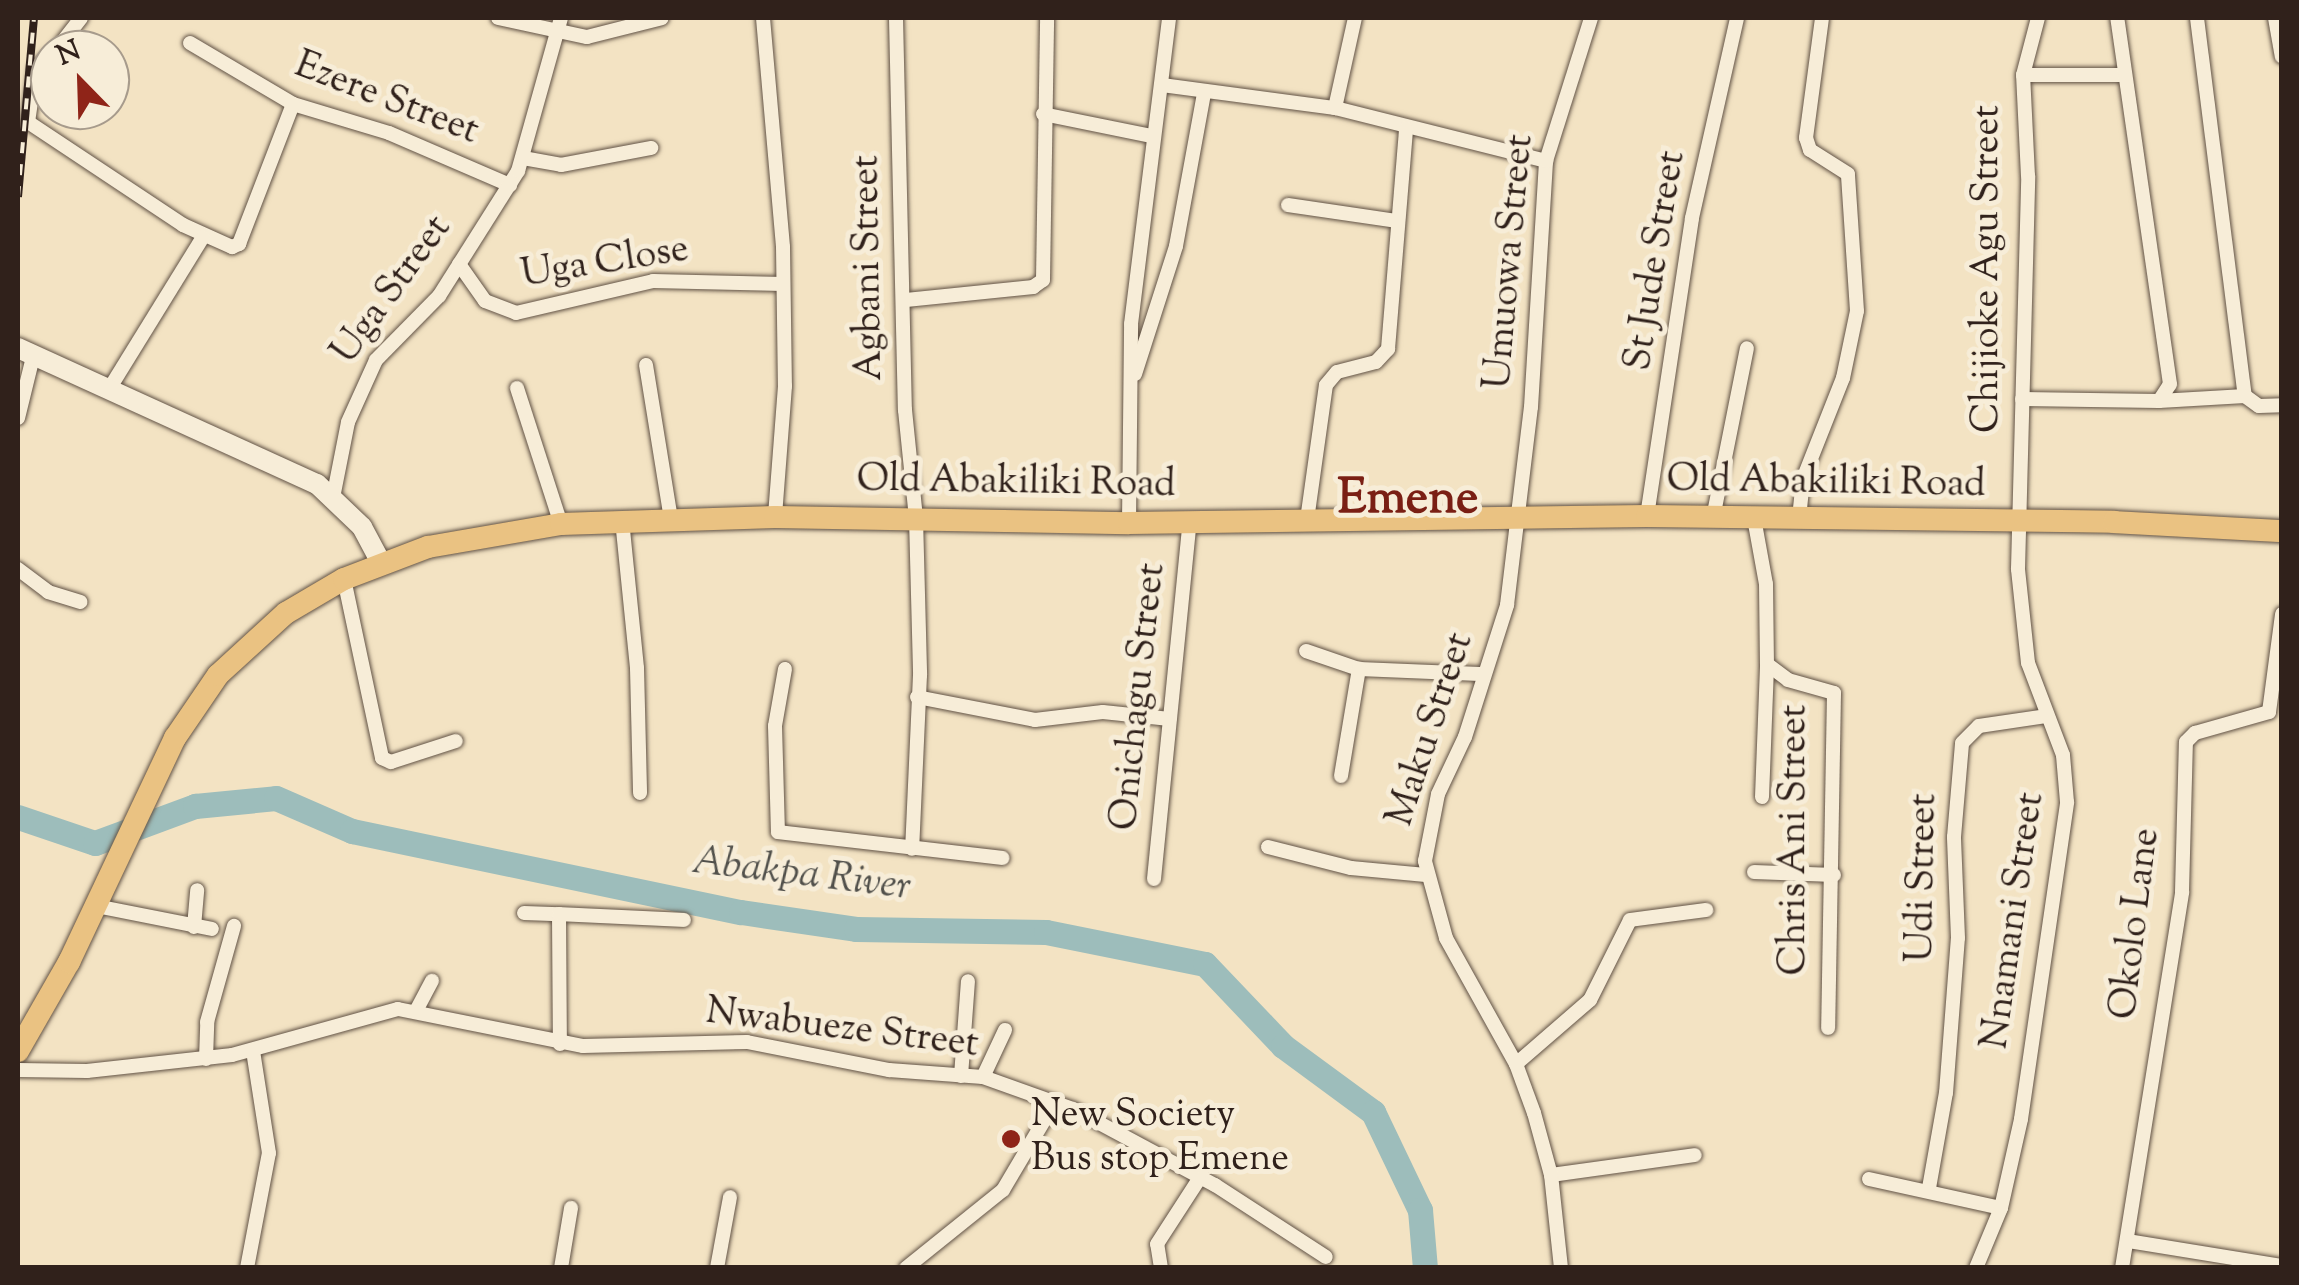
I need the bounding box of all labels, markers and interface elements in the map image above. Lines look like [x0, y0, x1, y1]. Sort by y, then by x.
north arrow [30, 30, 130, 130]
text: N [51, 31, 87, 77]
street label: Ezere Street [288, 44, 484, 156]
street label: Chijioke Agu Street [1966, 105, 2012, 433]
street label: Umuowa Street [1477, 133, 1545, 391]
street label: St Jude Street [1617, 148, 1697, 374]
street label: Agbani Street [845, 155, 895, 381]
street label: Uga Street [324, 208, 462, 374]
street label: Uga Close [518, 228, 692, 300]
street label: Old Abakiliki Road [856, 458, 1176, 510]
street label: Old Abakiliki Road [1666, 458, 1986, 510]
district label: Emene [1338, 472, 1478, 530]
street label: Onichagu Street [1103, 561, 1177, 833]
street label: Maku Street [1379, 628, 1485, 832]
street label: Chris Ani Street [1773, 705, 1819, 975]
street label: Nnamani Street [1974, 790, 2056, 1052]
street label: Udi Street [1900, 793, 1948, 963]
street label: Okolo Lane [2103, 826, 2171, 1022]
water label: Abakpa River [689, 839, 913, 913]
street label: Nwabueze Street [703, 991, 981, 1069]
place label: New Society Bus stop Emene [1031, 1094, 1289, 1184]
marker: New Society Bus stop Emene [1000, 1128, 1022, 1150]

